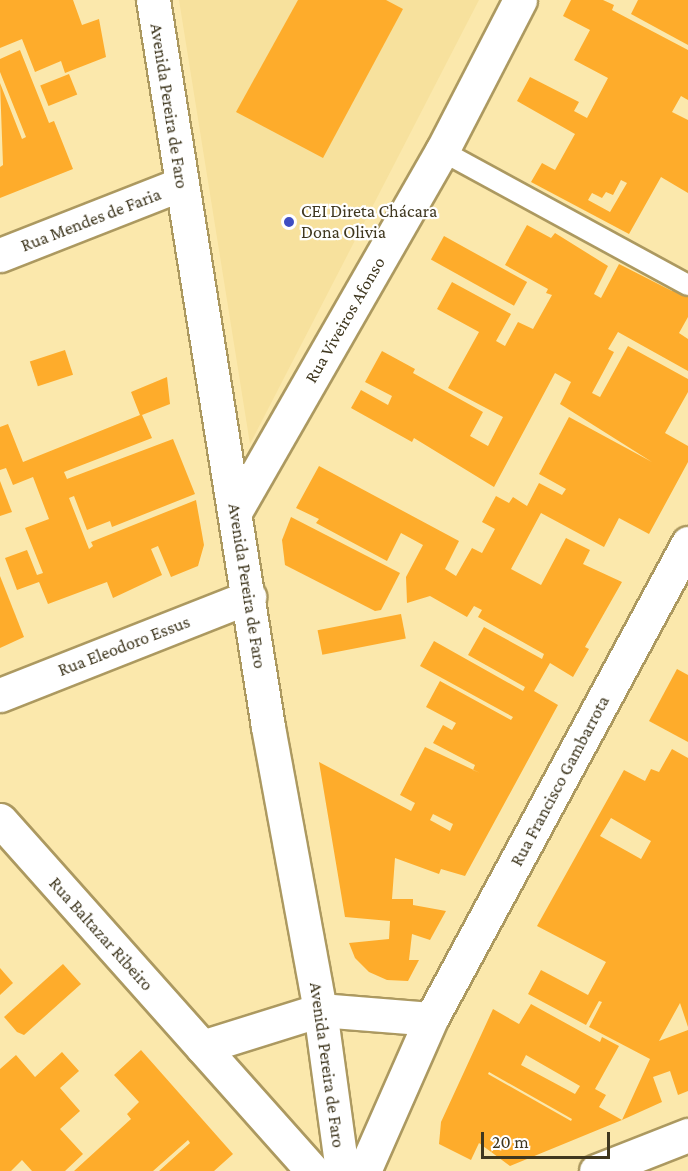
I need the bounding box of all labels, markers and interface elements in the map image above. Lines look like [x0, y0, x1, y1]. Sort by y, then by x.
street label: Avenida Pereira de Faro [145, 22, 193, 190]
street label: Rua Mendes de Faria [18, 183, 164, 257]
place label: CEI Direta Chácara Dona Olivia [301, 201, 437, 244]
marker: CEI Direta Chácara Dona Olivia [282, 215, 296, 229]
street label: Rua Viveiros Afonso [300, 253, 390, 387]
street label: Avenida Pereira de Faro [223, 502, 271, 670]
street label: Rua Eleodoro Essus [55, 611, 193, 681]
street label: Rua Francisco Gambarrota [506, 692, 614, 870]
street label: Rua Baltazar Ribeiro [44, 873, 158, 995]
street label: Avenida Pereira de Faro [305, 981, 349, 1149]
scale bar [484, 1120, 613, 1158]
text: 20 m [492, 1132, 529, 1152]

